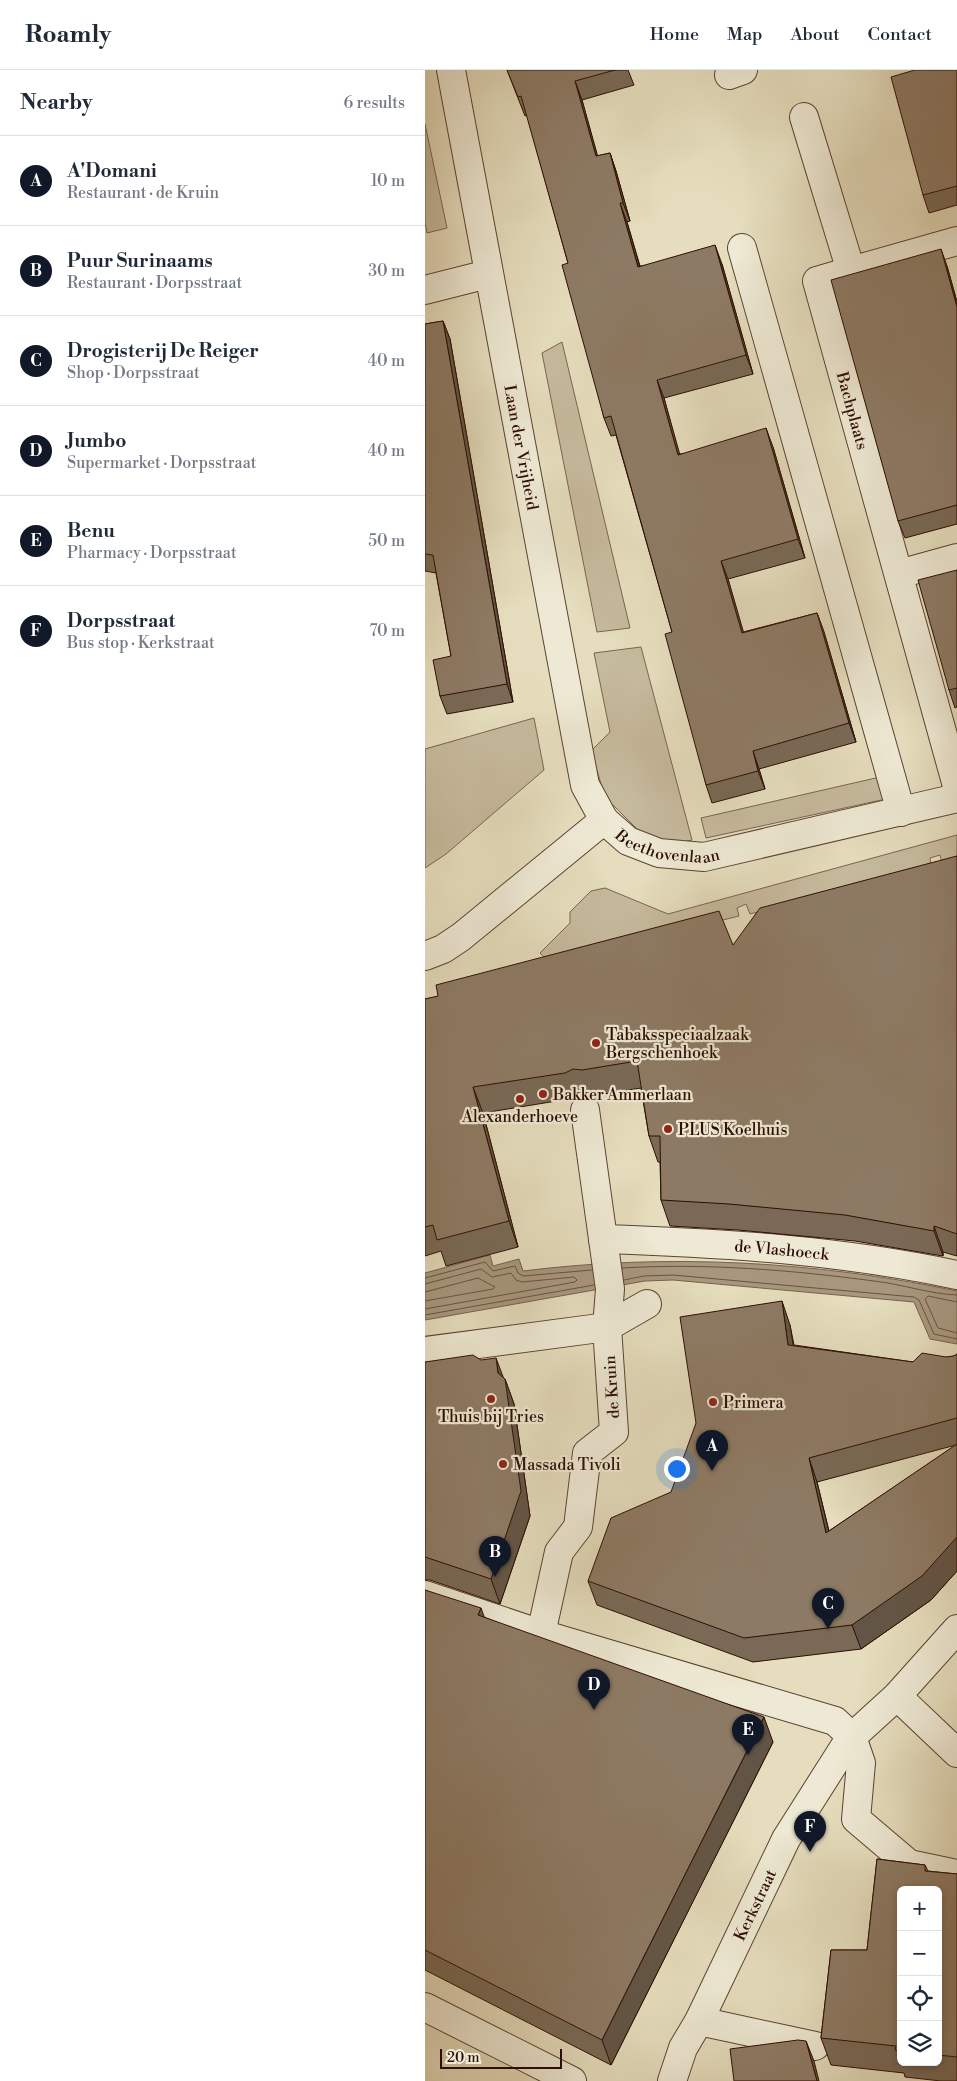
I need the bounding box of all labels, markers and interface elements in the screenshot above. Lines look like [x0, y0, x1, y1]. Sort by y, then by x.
text: Roamly [25, 20, 111, 50]
text: Home [650, 23, 699, 46]
text: Map [727, 23, 763, 46]
text: About [791, 23, 840, 46]
text: Contact [868, 23, 932, 46]
text: Nearby [20, 90, 93, 116]
text: 6 results [344, 93, 405, 113]
text: A'Domani [67, 159, 157, 183]
text: A [30, 171, 42, 191]
text: 10 m [371, 171, 405, 191]
text: Restaurant · de Kruin [67, 183, 219, 203]
text: Puur Surinaams [67, 249, 213, 273]
text: B [30, 261, 42, 281]
text: 30 m [368, 261, 405, 281]
text: Restaurant · Dorpsstraat [67, 273, 242, 293]
text: Drogisterij De Reiger [67, 339, 259, 363]
text: C [30, 351, 42, 371]
text: 40 m [368, 351, 405, 371]
text: Shop · Dorpsstraat [67, 363, 200, 383]
street label: Bachplaats [831, 369, 872, 452]
street label: Laan der Vrijheid [499, 383, 542, 512]
text: Jumbo [67, 429, 126, 453]
text: D [30, 441, 42, 461]
text: 40 m [368, 441, 405, 461]
text: Supermarket · Dorpsstraat [67, 453, 256, 473]
text: Benu [67, 519, 115, 543]
text: E [30, 531, 42, 551]
text: 50 m [368, 531, 405, 551]
text: Pharmacy · Dorpsstraat [67, 543, 237, 563]
text: Dorpsstraat [67, 609, 175, 633]
text: F [30, 621, 42, 641]
text: 70 m [369, 621, 405, 641]
text: Bus stop · Kerkstraat [67, 633, 215, 653]
street label: Beethovenlaan [610, 825, 722, 868]
place label: Tabaksspeciaalzaak Bergschenhoek [605, 1025, 750, 1063]
marker: Tabaksspeciaalzaak Bergschenhoek [590, 1037, 602, 1049]
place label: Bakker Ammerlaan [552, 1085, 692, 1105]
marker: Bakker Ammerlaan [537, 1088, 549, 1100]
marker: Alexanderhoeve [514, 1093, 526, 1105]
place label: Alexanderhoeve [461, 1107, 578, 1127]
place label: PLUS Koelhuis [678, 1120, 787, 1140]
marker: PLUS Koelhuis [662, 1123, 674, 1135]
street label: de Vlashoeck [734, 1236, 832, 1265]
street label: de Kruin [600, 1354, 624, 1419]
marker: Thuis bij Tries [485, 1393, 497, 1405]
place label: Primera [723, 1393, 784, 1413]
marker: Primera [707, 1396, 719, 1408]
place label: Thuis bij Tries [438, 1407, 544, 1427]
pin: A [696, 1430, 728, 1471]
place label: Massada Tivoli [513, 1455, 621, 1475]
your location [664, 1456, 690, 1482]
marker: Massada Tivoli [497, 1458, 509, 1470]
pin: B [479, 1536, 511, 1577]
pin: C [812, 1588, 844, 1629]
pin: D [578, 1669, 610, 1710]
pin: E [732, 1714, 764, 1755]
pin: F [794, 1811, 826, 1852]
street label: Kerkstraat [730, 1866, 781, 1944]
map controls [897, 1886, 942, 2066]
button: + [897, 1886, 942, 1931]
button: − [897, 1931, 942, 1976]
button: locate [897, 1976, 942, 2021]
button: layers [897, 2021, 942, 2066]
scale bar [440, 2046, 563, 2069]
text: 20 m [447, 2049, 479, 2067]

